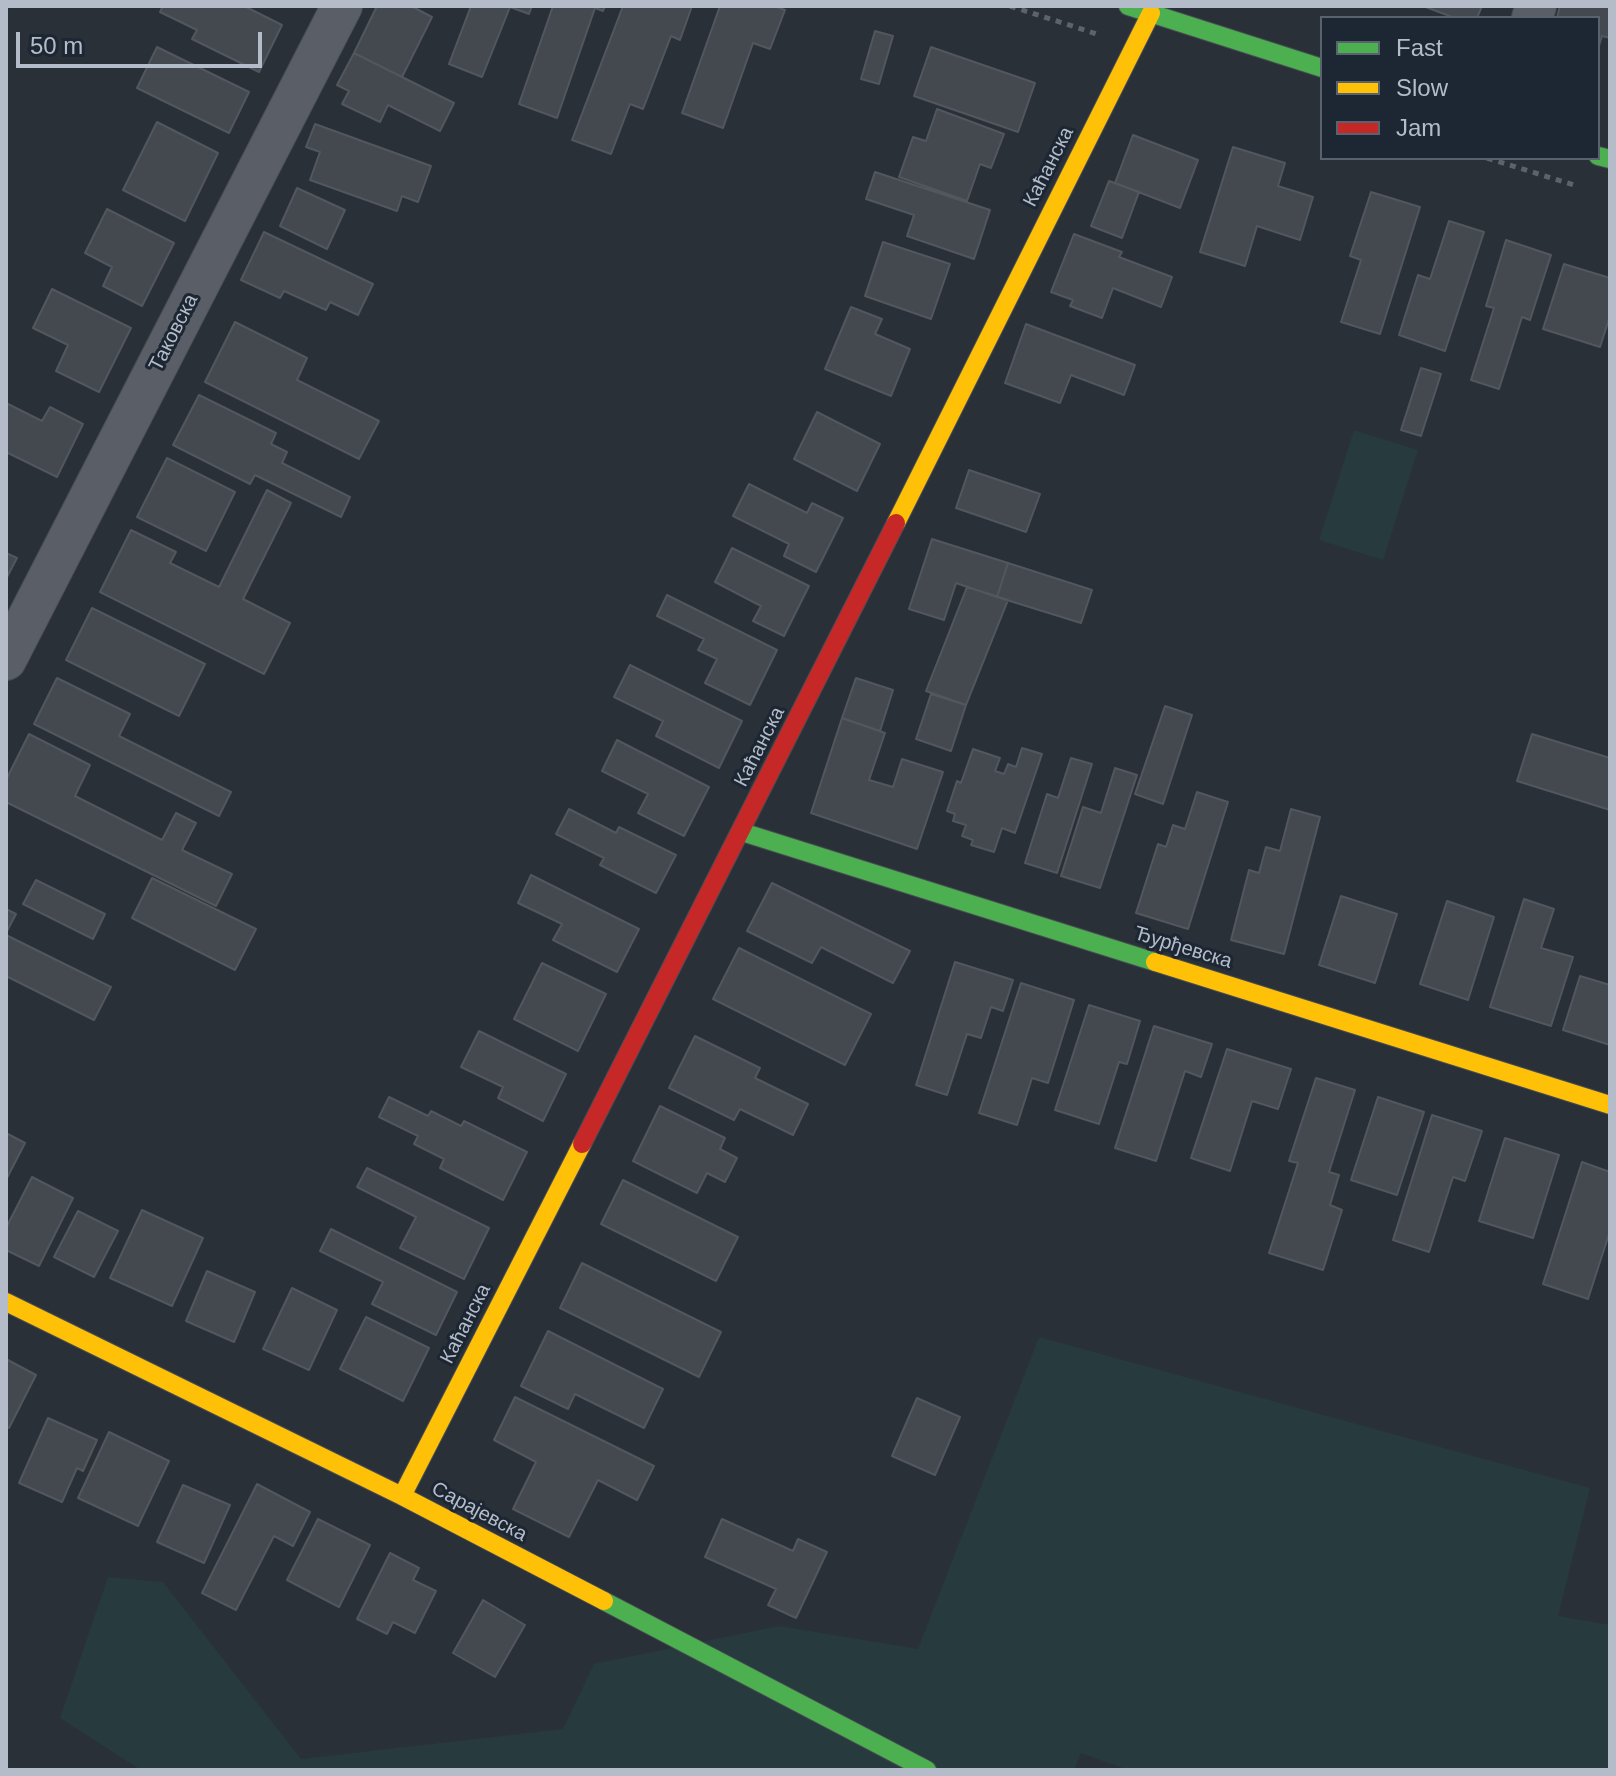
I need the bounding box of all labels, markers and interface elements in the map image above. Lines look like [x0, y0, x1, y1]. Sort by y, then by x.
scale bar [20, 16, 266, 66]
legend [1320, 16, 1600, 160]
text: 50 m [30, 32, 83, 59]
text: Fast [1396, 34, 1443, 61]
text: Slow [1396, 74, 1448, 101]
text: Jam [1396, 114, 1441, 141]
street label: Каћанска [1019, 123, 1079, 211]
street label: Таковска [144, 290, 204, 376]
street label: Каћанска [730, 703, 790, 791]
street label: Ђурђевска [1131, 922, 1235, 974]
street label: Каћанска [436, 1280, 496, 1368]
street label: Сарајевска [427, 1477, 531, 1547]

